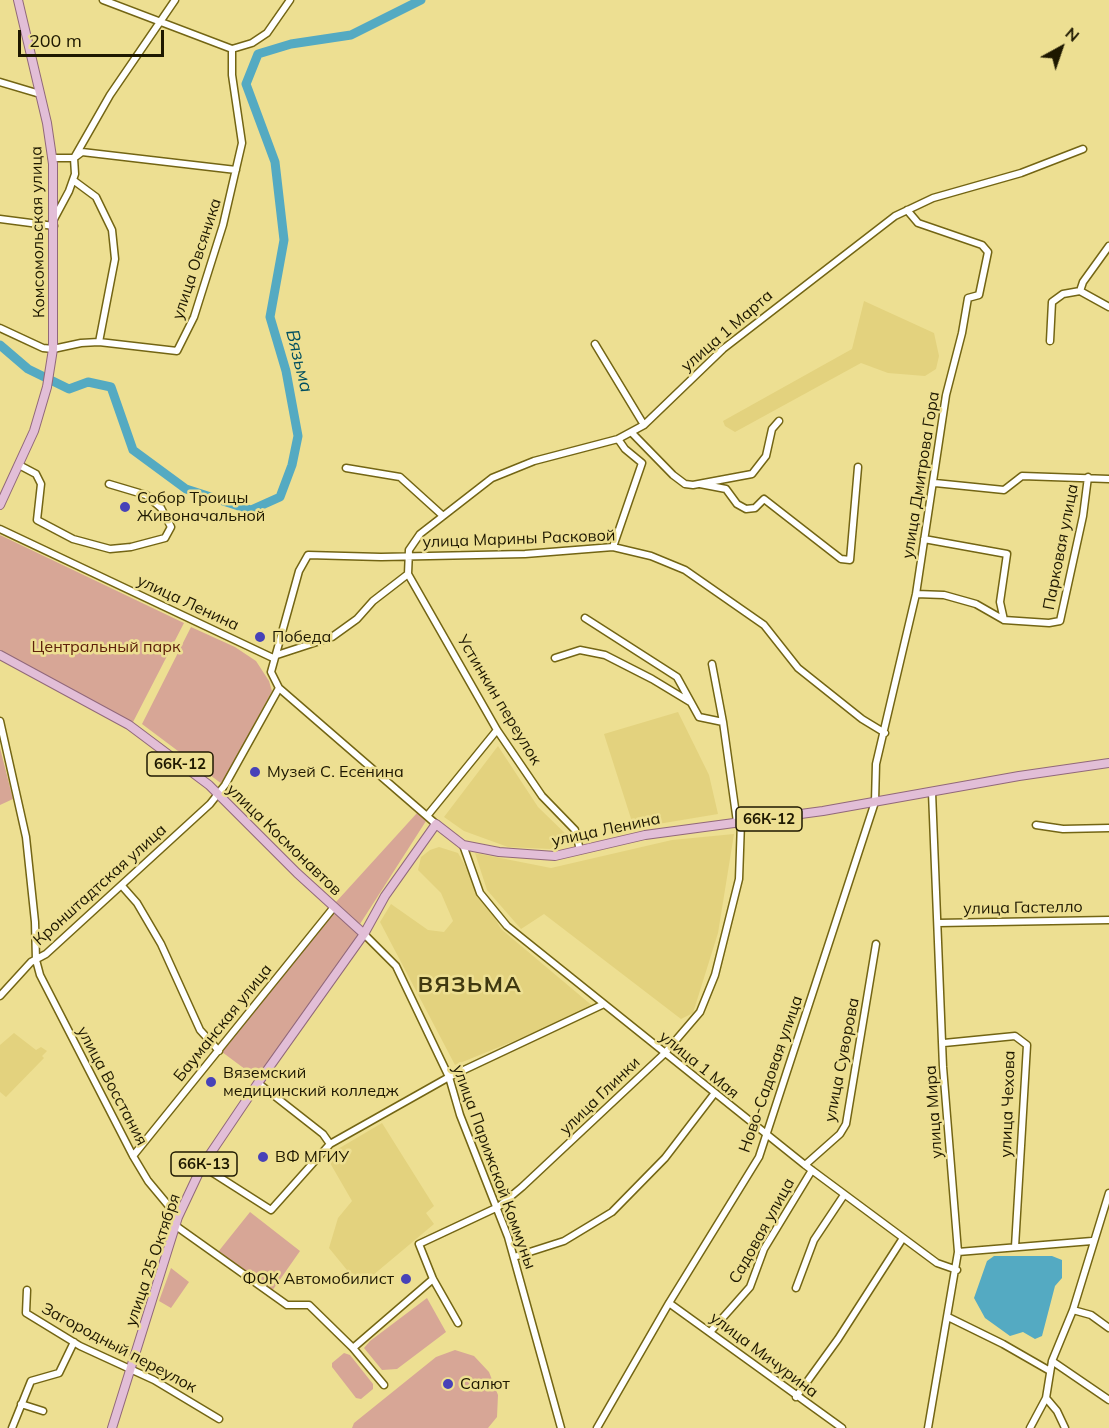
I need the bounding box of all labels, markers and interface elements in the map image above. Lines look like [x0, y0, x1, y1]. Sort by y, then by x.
scale bar [21, 18, 166, 56]
north arrow [1031, 18, 1091, 78]
text: N [1062, 23, 1084, 46]
text: 200 m [29, 29, 82, 52]
street label: Комсомольская улица [27, 146, 49, 318]
street label: улица Овсяника [168, 196, 226, 322]
street label: улица 1 Марта [677, 286, 777, 376]
water label: Вязьма [281, 327, 317, 395]
street label: улица Дмитрова Гора [898, 390, 944, 560]
street label: Парковая улица [1039, 482, 1083, 612]
place label: Собор Троицы Живоначальной [137, 488, 265, 526]
marker: Собор Троицы Живоначальной [118, 500, 132, 514]
street label: улица Марины Расковой [422, 526, 616, 552]
street label: улица Ленина [134, 571, 242, 635]
place label: Победа [272, 627, 331, 647]
marker: Победа [253, 630, 267, 644]
street label: Устинкин переулок [453, 631, 545, 769]
park label: Центральный парк [31, 637, 181, 657]
road number: 66К-12 [147, 752, 213, 776]
place label: Музей С. Есенина [267, 762, 404, 782]
marker: Музей С. Есенина [248, 765, 262, 779]
street label: улица Космонавтов [222, 780, 346, 900]
road number: 66К-12 [736, 807, 802, 831]
street label: улица Ленина [550, 809, 662, 851]
street label: Кронштадтская улица [30, 820, 170, 950]
street label: улица Гастелло [963, 897, 1083, 919]
street label: Бауманская улица [170, 960, 276, 1086]
district label: ВЯЗЬМА [418, 972, 522, 998]
street label: Ново-Садовая улица [735, 993, 807, 1155]
street label: улица Суворова [821, 996, 863, 1124]
street label: улица Восстания [73, 1023, 151, 1149]
street label: улица 1 Мая [655, 1027, 743, 1103]
street label: улица Чехова [997, 1050, 1019, 1158]
street label: улица Глинки [556, 1053, 644, 1139]
street label: улица Парижской Коммуны [448, 1062, 540, 1272]
place label: Вяземский медицинский колледж [223, 1063, 399, 1101]
street label: улица Мира [921, 1065, 947, 1159]
marker: Вяземский медицинский колледж [204, 1075, 218, 1089]
place label: ВФ МГИУ [275, 1147, 349, 1167]
marker: ВФ МГИУ [256, 1150, 270, 1164]
road number: 66К-13 [171, 1152, 237, 1176]
street label: Садовая улица [725, 1175, 799, 1287]
street label: улица 25 Октября [121, 1191, 185, 1329]
place label: ФОК Автомобилист [243, 1269, 394, 1289]
marker: ФОК Автомобилист [399, 1272, 413, 1286]
street label: Загородный переулок [38, 1299, 200, 1397]
street label: улица Мичурина [706, 1308, 822, 1402]
place label: Салют [460, 1374, 510, 1394]
marker: Салют [441, 1377, 455, 1391]

